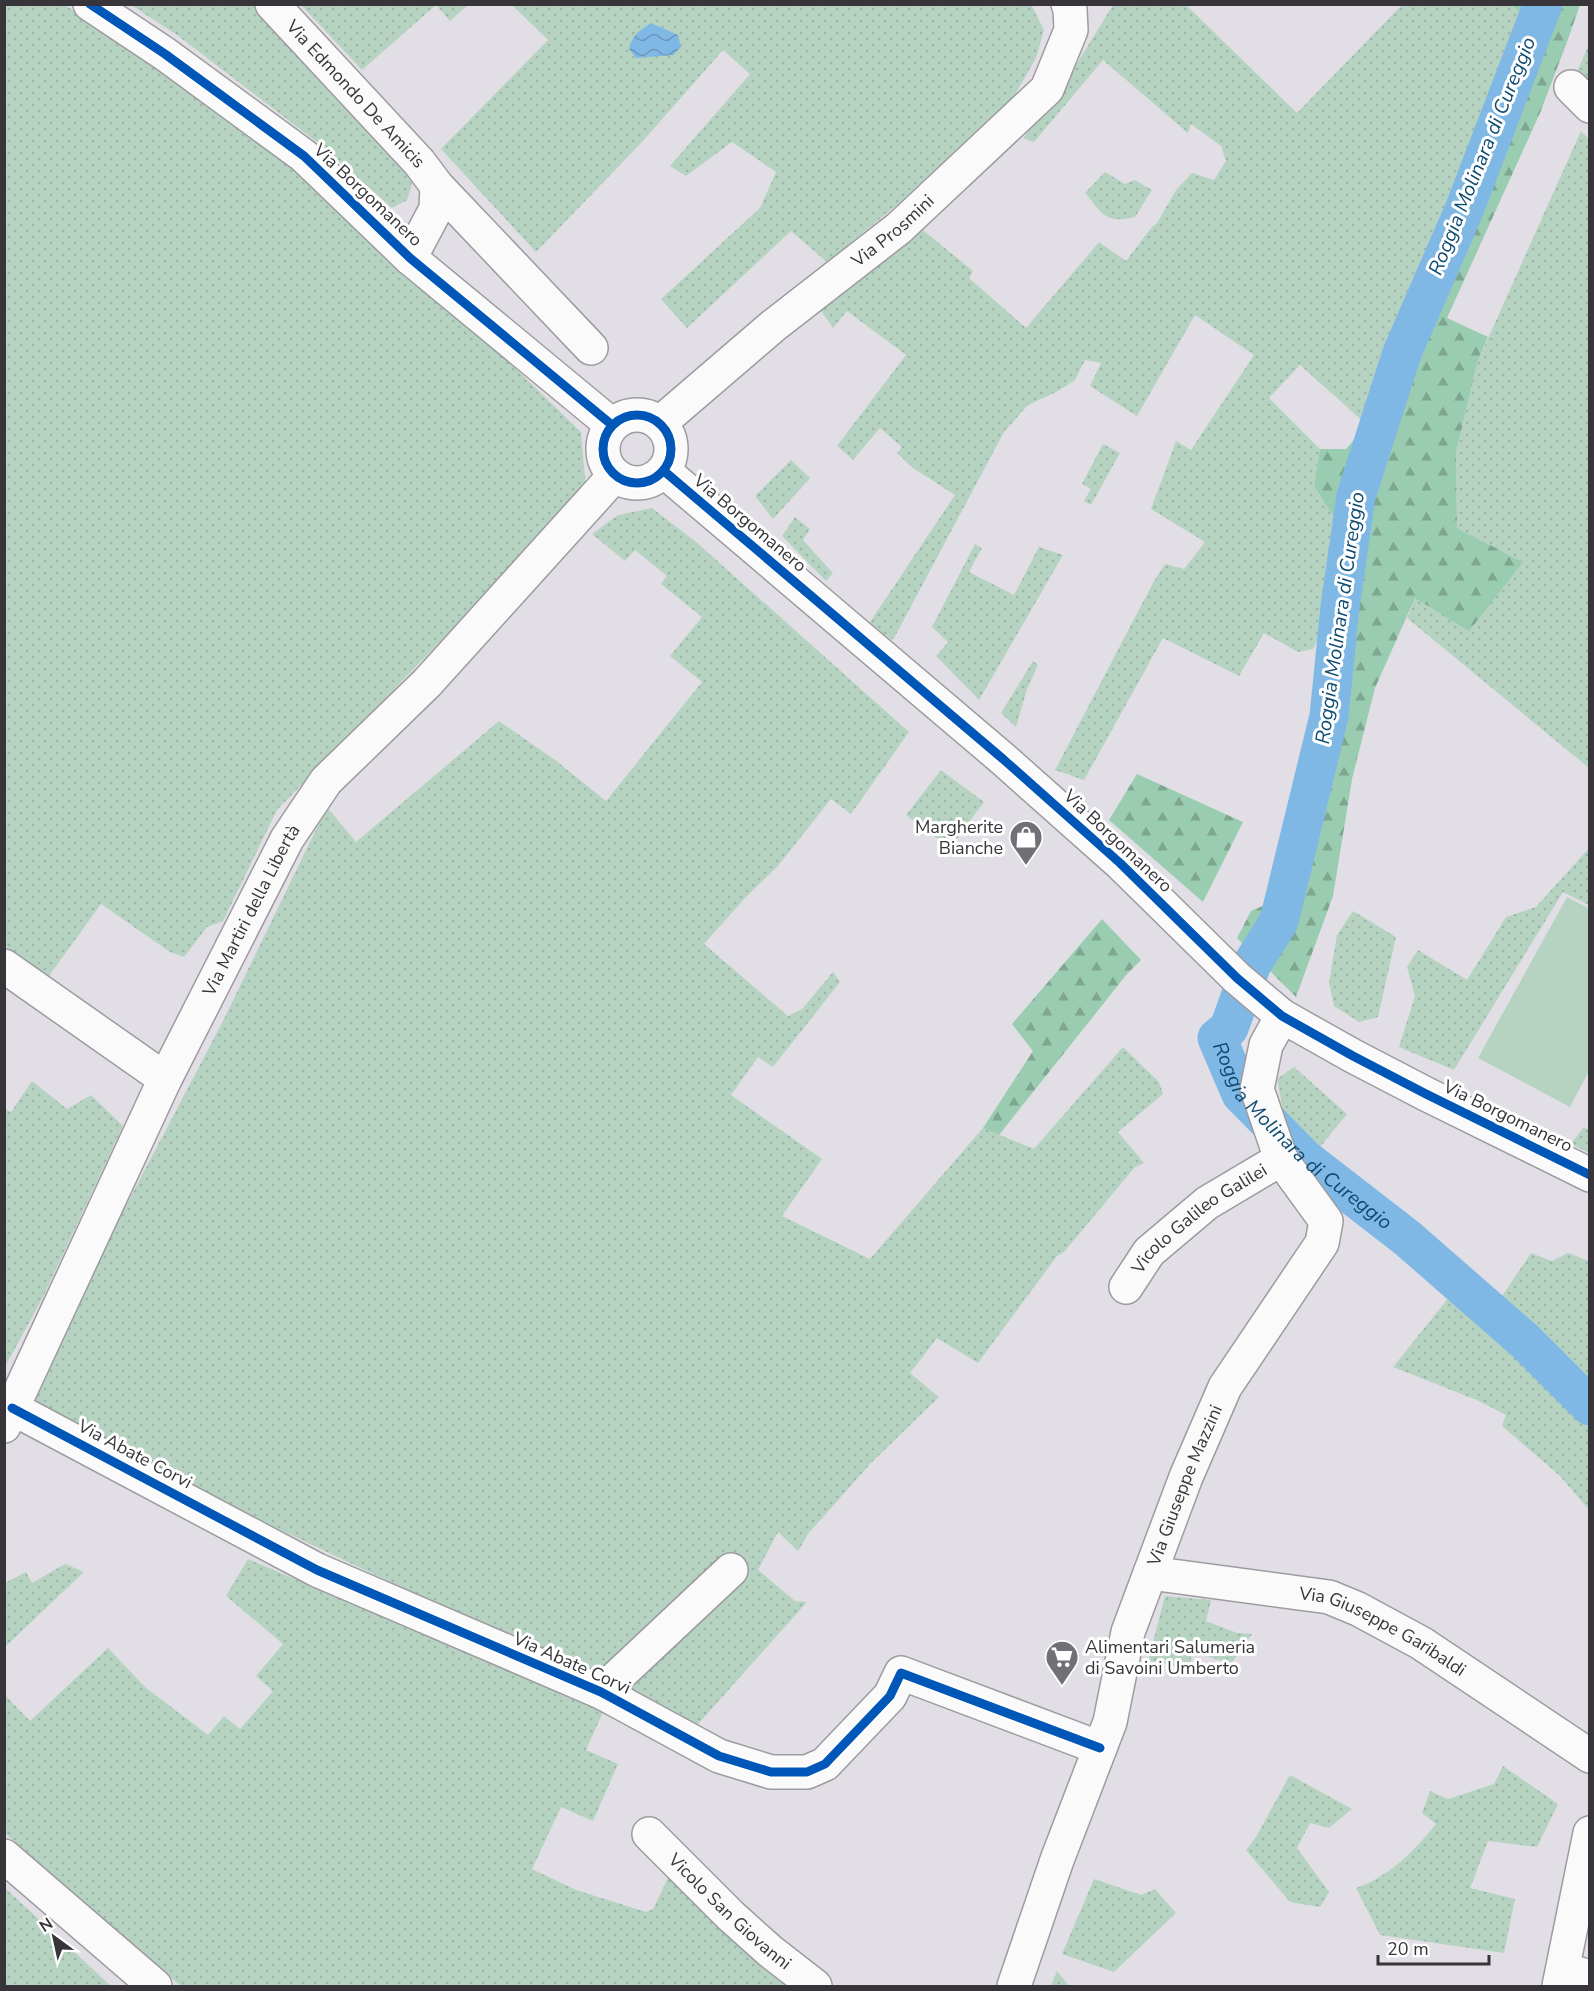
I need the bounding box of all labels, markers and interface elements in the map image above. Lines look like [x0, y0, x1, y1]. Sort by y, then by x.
street label: Via Edmondo De Amicis [280, 14, 431, 173]
water label: Roggia Molinara di Cureggio [1422, 33, 1542, 279]
street label: Via Borgomanero [308, 137, 428, 252]
street label: Via Prosmini [846, 189, 939, 273]
street label: Via Borgomanero [688, 468, 812, 577]
water label: Roggia Molinara di Cureggio [1309, 490, 1371, 746]
street label: Via Borgomanero [1058, 783, 1178, 898]
place label: Margherite Bianche [915, 815, 1003, 860]
shop icon: Margherite Bianche [1008, 819, 1044, 866]
street label: Via Martiri della Libertà [197, 820, 306, 1001]
water label: Roggia Molinara di Cureggio [1207, 1037, 1398, 1235]
street label: Via Borgomanero [1439, 1074, 1577, 1158]
street label: Vicolo Galileo Galilei [1125, 1158, 1272, 1279]
street label: Via Giuseppe Mazzini [1141, 1401, 1228, 1570]
street label: Via Abate Corvi [73, 1413, 196, 1494]
street label: Via Giuseppe Garibaldi [1297, 1581, 1471, 1682]
street label: Via Abate Corvi [509, 1626, 635, 1700]
place label: Alimentari Salumeria di Savoini Umberto [1085, 1635, 1255, 1680]
supermarket icon: Alimentari Salumeria di Savoini Umberto [1044, 1639, 1080, 1686]
street label: Vicolo San Giovanni [662, 1847, 796, 1975]
north arrow [24, 1907, 84, 1967]
text: N [35, 1913, 57, 1938]
scale bar [1378, 1928, 1489, 1966]
text: 20 m [1387, 1937, 1429, 1961]

